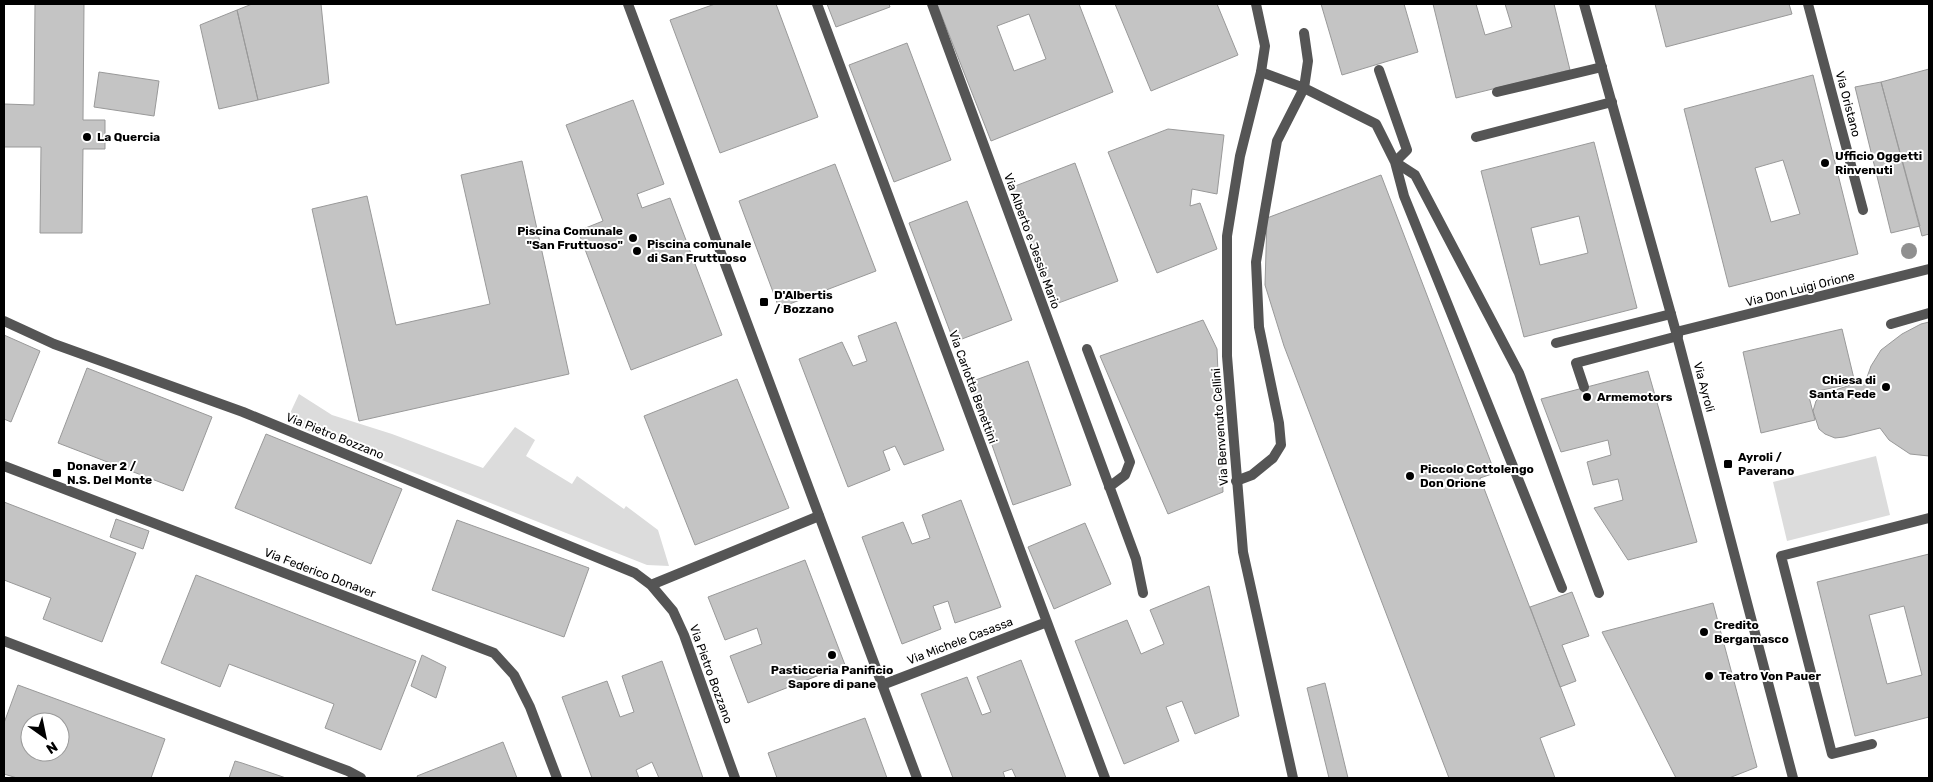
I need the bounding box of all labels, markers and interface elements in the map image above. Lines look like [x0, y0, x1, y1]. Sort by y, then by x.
street label: Via Oristano [1833, 70, 1864, 139]
place label: La Quercia [97, 130, 160, 144]
marker: La Quercia [81, 131, 93, 143]
place label: Ufficio Oggetti Rinvenuti [1835, 149, 1922, 177]
marker: Ufficio Oggetti Rinvenuti [1819, 157, 1831, 169]
street label: Via Alberto e Jessie Mario [1001, 171, 1063, 311]
place label: Piscina Comunale "San Fruttuoso" [517, 224, 623, 252]
marker: Piscina Comunale "San Fruttuoso" [627, 232, 639, 244]
place label: Piscina comunale di San Fruttuoso [647, 237, 752, 265]
marker: Piscina comunale di San Fruttuoso [631, 245, 643, 257]
street label: Via Don Luigi Orione [1744, 269, 1856, 309]
place label: D'Albertis / Bozzano [774, 288, 834, 316]
marker: D'Albertis / Bozzano [758, 296, 770, 308]
street label: Via Carlotta Benettini [946, 329, 1000, 446]
street label: Via Ayroli [1691, 360, 1717, 414]
street label: Via Benvenuto Cellini [1209, 368, 1231, 486]
place label: Chiesa di Santa Fede [1809, 373, 1876, 401]
marker: Chiesa di Santa Fede [1880, 381, 1892, 393]
place label: Armemotors [1597, 390, 1673, 404]
marker: Armemotors [1581, 391, 1593, 403]
street label: Via Pietro Bozzano [284, 410, 386, 462]
place label: Ayroli / Paverano [1738, 450, 1794, 478]
marker: Ayroli / Paverano [1722, 458, 1734, 470]
place label: Donaver 2 / N.S. Del Monte [67, 459, 152, 487]
place label: Piccolo Cottolengo Don Orione [1420, 462, 1534, 490]
marker: Donaver 2 / N.S. Del Monte [51, 467, 63, 479]
marker: Piccolo Cottolengo Don Orione [1404, 470, 1416, 482]
street label: Via Federico Donaver [262, 545, 378, 601]
street label: Via Michele Casassa [905, 614, 1015, 668]
place label: Credito Bergamasco [1714, 618, 1789, 646]
street label: Via Pietro Bozzano [687, 623, 735, 726]
marker: Credito Bergamasco [1698, 626, 1710, 638]
marker: Pasticceria Panificio Sapore di pane [826, 649, 838, 661]
place label: Pasticceria Panificio Sapore di pane [771, 663, 893, 691]
place label: Teatro Von Pauer [1719, 669, 1821, 683]
marker: Teatro Von Pauer [1703, 670, 1715, 682]
north arrow [20, 712, 70, 762]
text: N [43, 738, 61, 757]

